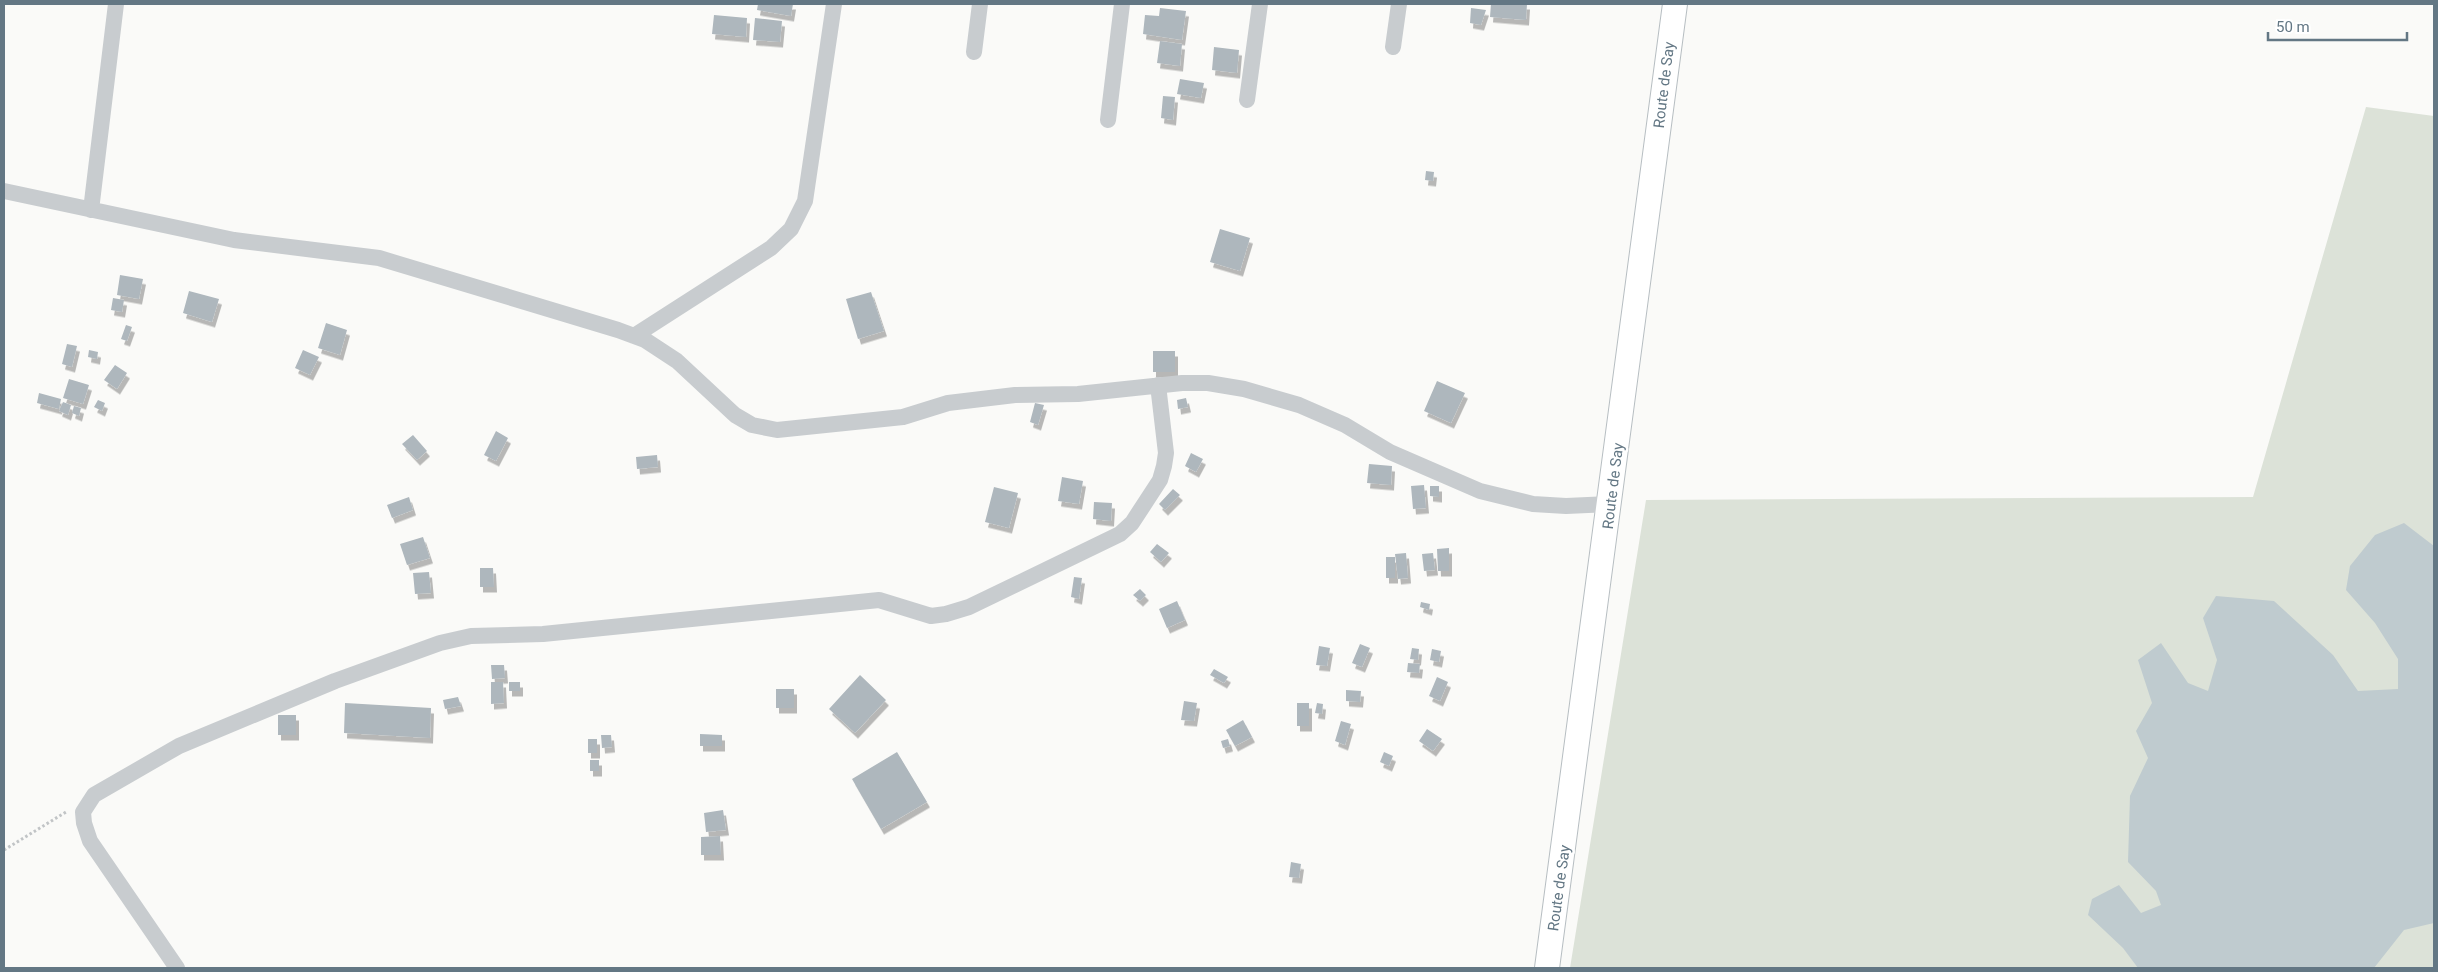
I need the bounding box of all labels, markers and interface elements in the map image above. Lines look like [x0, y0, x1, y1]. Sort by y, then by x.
scale bar [2268, 10, 2407, 42]
text: 50 m [2276, 18, 2310, 36]
street label: Route de Say [1650, 41, 1678, 129]
street label: Route de Say [1599, 442, 1627, 530]
street label: Route de Say [1544, 844, 1574, 932]

